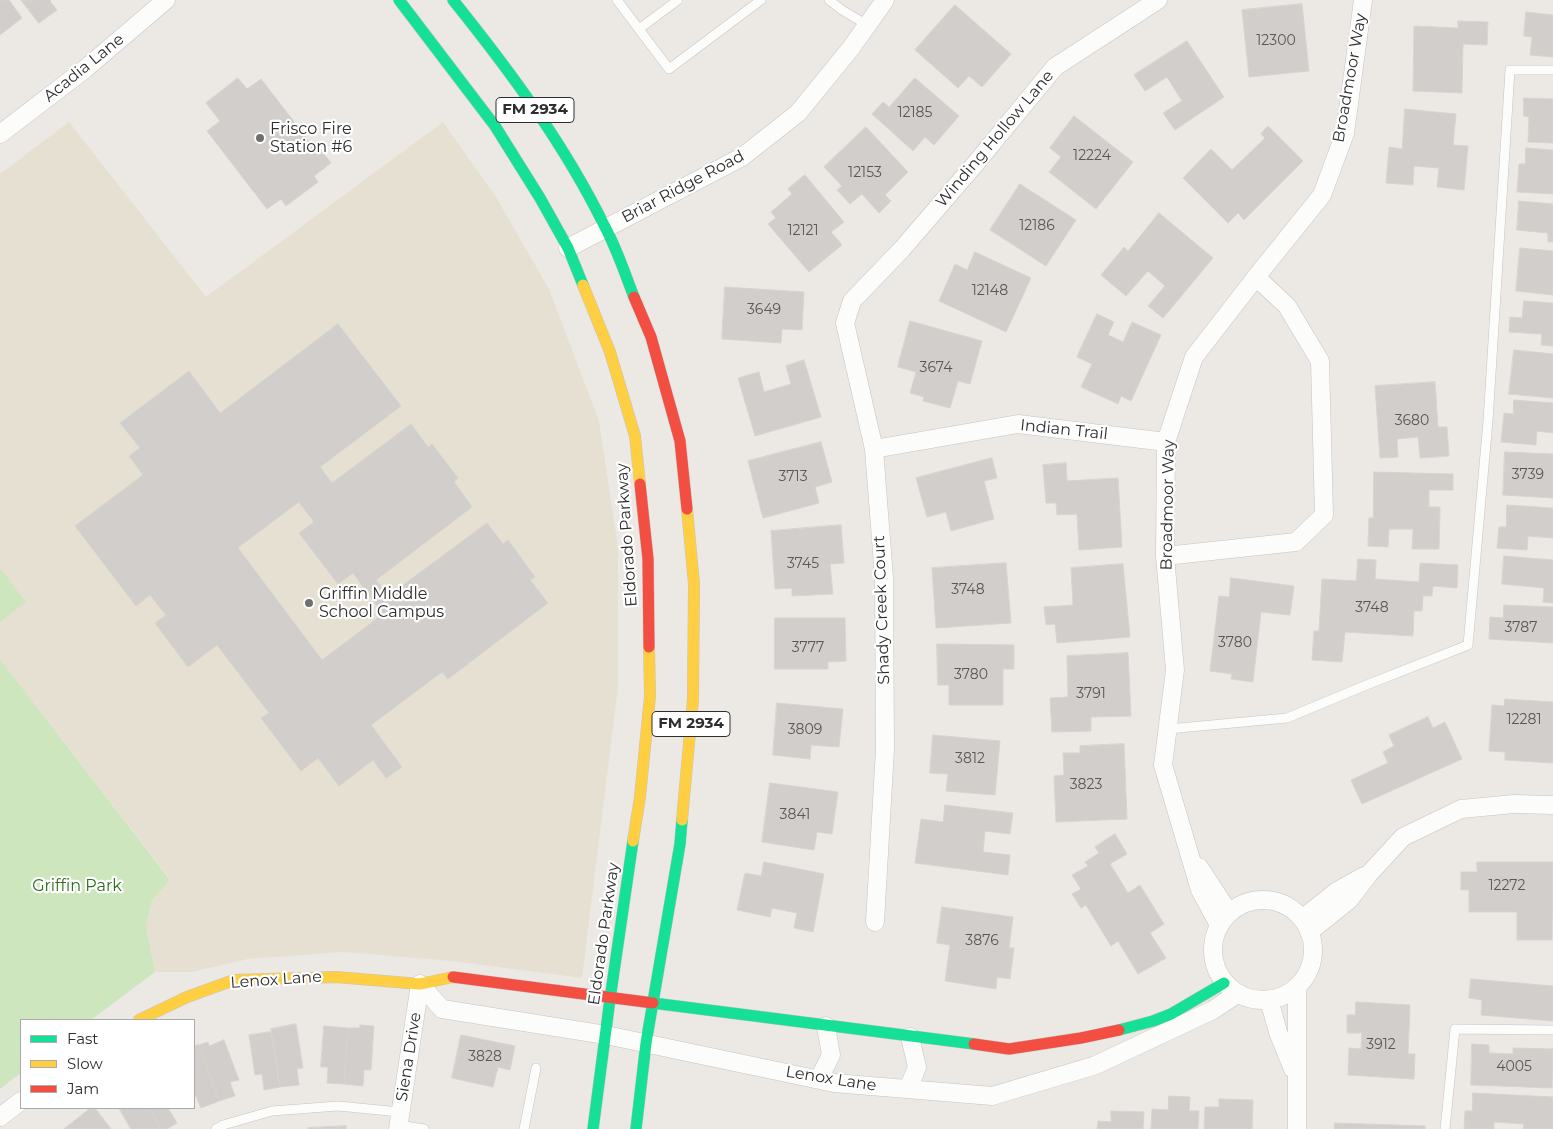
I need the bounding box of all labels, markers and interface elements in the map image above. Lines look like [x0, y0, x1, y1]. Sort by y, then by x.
street label: Broadmoor Way [1329, 12, 1371, 144]
street label: Acadia Lane [40, 30, 128, 106]
house number: 12300 [1256, 33, 1296, 49]
street label: Winding Hollow Lane [932, 67, 1058, 211]
road number: FM 2934 [496, 98, 574, 122]
house number: 12185 [898, 105, 932, 121]
place label: Frisco Fire Station #6 [270, 119, 352, 157]
marker: Frisco Fire Station #6 [254, 132, 266, 144]
street label: Briar Ridge Road [618, 147, 748, 227]
house number: 12224 [1073, 148, 1111, 164]
house number: 12153 [848, 165, 882, 181]
house number: 12186 [1019, 218, 1055, 234]
house number: 12121 [787, 223, 819, 239]
house number: 12148 [972, 283, 1008, 299]
house number: 3649 [747, 302, 781, 318]
house number: 3674 [920, 360, 952, 376]
house number: 3680 [1395, 413, 1429, 429]
street label: Indian Trail [1019, 416, 1109, 444]
street label: Broadmoor Way [1157, 439, 1179, 571]
street label: Eldorado Parkway [612, 463, 642, 607]
house number: 3739 [1512, 467, 1544, 483]
house number: 3713 [778, 469, 808, 485]
street label: Shady Creek Court [870, 535, 894, 685]
house number: 3745 [787, 556, 819, 572]
house number: 3748 [951, 582, 985, 598]
place label: Griffin Middle School Campus [319, 584, 444, 622]
marker: Griffin Middle School Campus [303, 597, 315, 609]
house number: 3748 [1355, 600, 1389, 616]
house number: 3787 [1505, 620, 1537, 636]
house number: 3780 [1218, 635, 1252, 651]
house number: 3777 [792, 640, 824, 656]
house number: 3780 [954, 667, 988, 683]
house number: 3791 [1076, 686, 1106, 702]
road number: FM 2934 [652, 712, 730, 736]
house number: 12281 [1507, 712, 1541, 728]
house number: 3809 [788, 722, 822, 738]
house number: 3812 [955, 751, 985, 767]
house number: 3823 [1070, 777, 1102, 793]
house number: 3841 [780, 807, 810, 823]
street label: Eldorado Parkway [584, 861, 624, 1007]
park label: Griffin Park [32, 876, 122, 896]
house number: 12272 [1488, 878, 1526, 894]
house number: 3876 [965, 933, 999, 949]
street label: Lenox Lane [230, 967, 322, 993]
street label: Siena Drive [392, 1011, 426, 1103]
legend [20, 1019, 195, 1109]
text: Fast [67, 1029, 98, 1048]
house number: 3912 [1366, 1037, 1396, 1053]
house number: 3828 [468, 1049, 502, 1065]
text: Slow [67, 1054, 103, 1073]
house number: 4005 [1496, 1059, 1532, 1075]
street label: Lenox Lane [784, 1062, 878, 1096]
text: Jam [67, 1079, 99, 1098]

